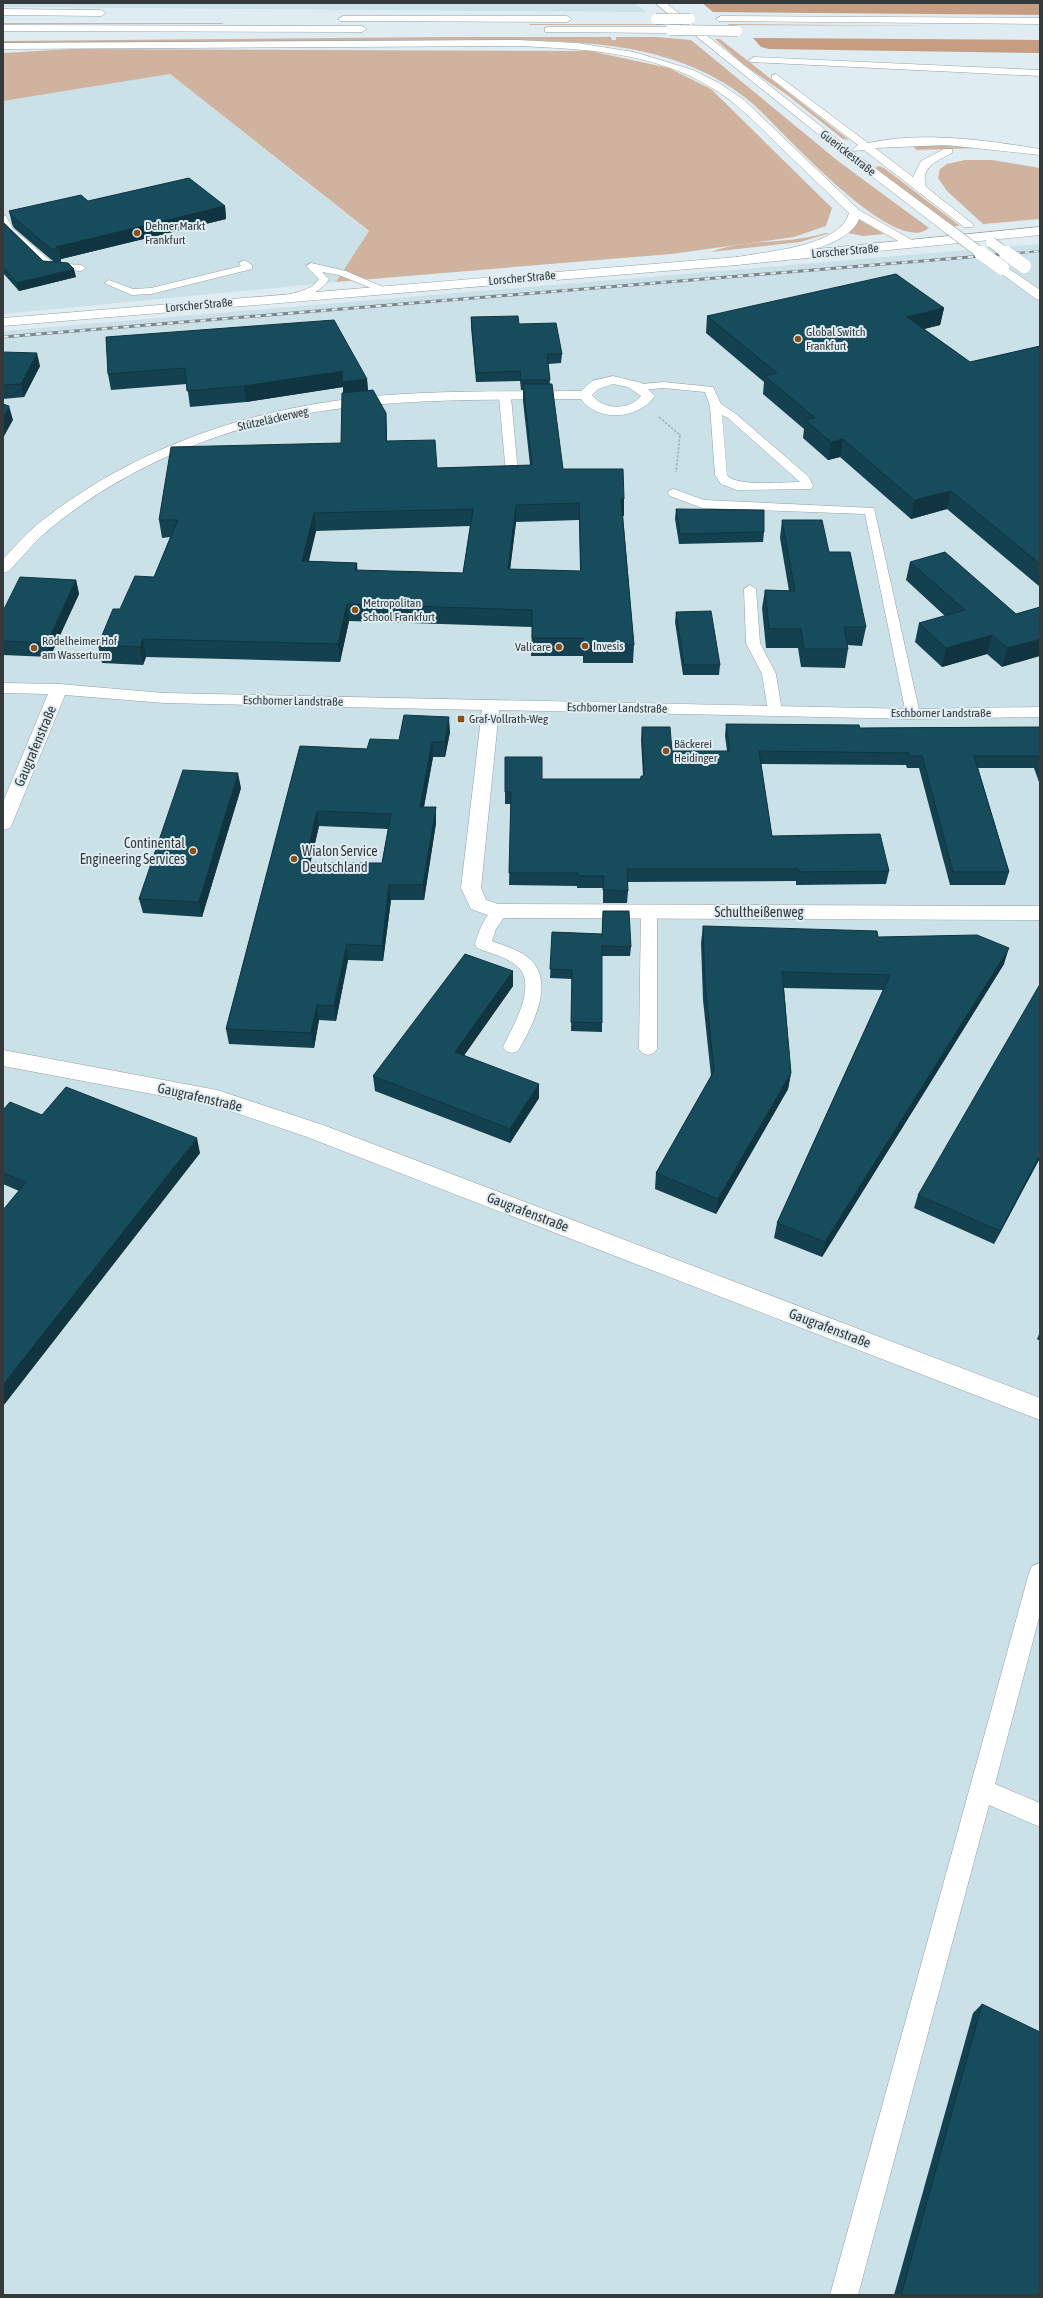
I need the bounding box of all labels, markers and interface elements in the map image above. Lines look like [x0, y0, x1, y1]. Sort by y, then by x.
street label: Guerickestraße [817, 127, 879, 179]
place label: Dehner Markt Frankfurt [145, 219, 206, 247]
marker: Dehner Markt Frankfurt [132, 228, 142, 238]
street label: Lorscher Straße [811, 241, 879, 261]
street label: Lorscher Straße [488, 268, 556, 288]
street label: Lorscher Straße [165, 295, 233, 315]
place label: Global Switch Frankfurt [806, 325, 866, 353]
marker: Global Switch Frankfurt [793, 334, 803, 344]
street label: Stützeläckerweg [236, 404, 311, 434]
place label: Metropolitan School Frankfurt [363, 596, 436, 624]
marker: Metropolitan School Frankfurt [350, 605, 360, 615]
place label: Rödelheimer Hof am Wasserturm [42, 634, 118, 662]
place label: Invesis [593, 639, 623, 653]
place label: Valicare [515, 640, 551, 654]
marker: Invesis [580, 641, 590, 651]
marker: Valicare [554, 642, 564, 652]
marker: Rödelheimer Hof am Wasserturm [29, 643, 39, 653]
street label: Eschborner Landstraße [243, 693, 343, 709]
street label: Eschborner Landstraße [567, 700, 667, 716]
street label: Gaugrafenstraße [11, 703, 59, 789]
street label: Eschborner Landstraße [891, 706, 991, 720]
place label: Graf-Vollrath-Weg [469, 712, 549, 726]
marker: Graf-Vollrath-Weg [456, 714, 466, 724]
place label: Bäckerei Heidinger [674, 737, 718, 765]
marker: Bäckerei Heidinger [661, 746, 671, 756]
place label: Continental Engineering Services [80, 835, 185, 867]
place label: Wialon Service Deutschland [302, 843, 378, 875]
marker: Continental Engineering Services [188, 846, 198, 856]
marker: Wialon Service Deutschland [289, 854, 299, 864]
street label: Schultheißenweg [714, 904, 804, 920]
street label: Gaugrafenstraße [156, 1079, 244, 1115]
street label: Gaugrafenstraße [485, 1189, 571, 1235]
street label: Gaugrafenstraße [787, 1305, 873, 1351]

